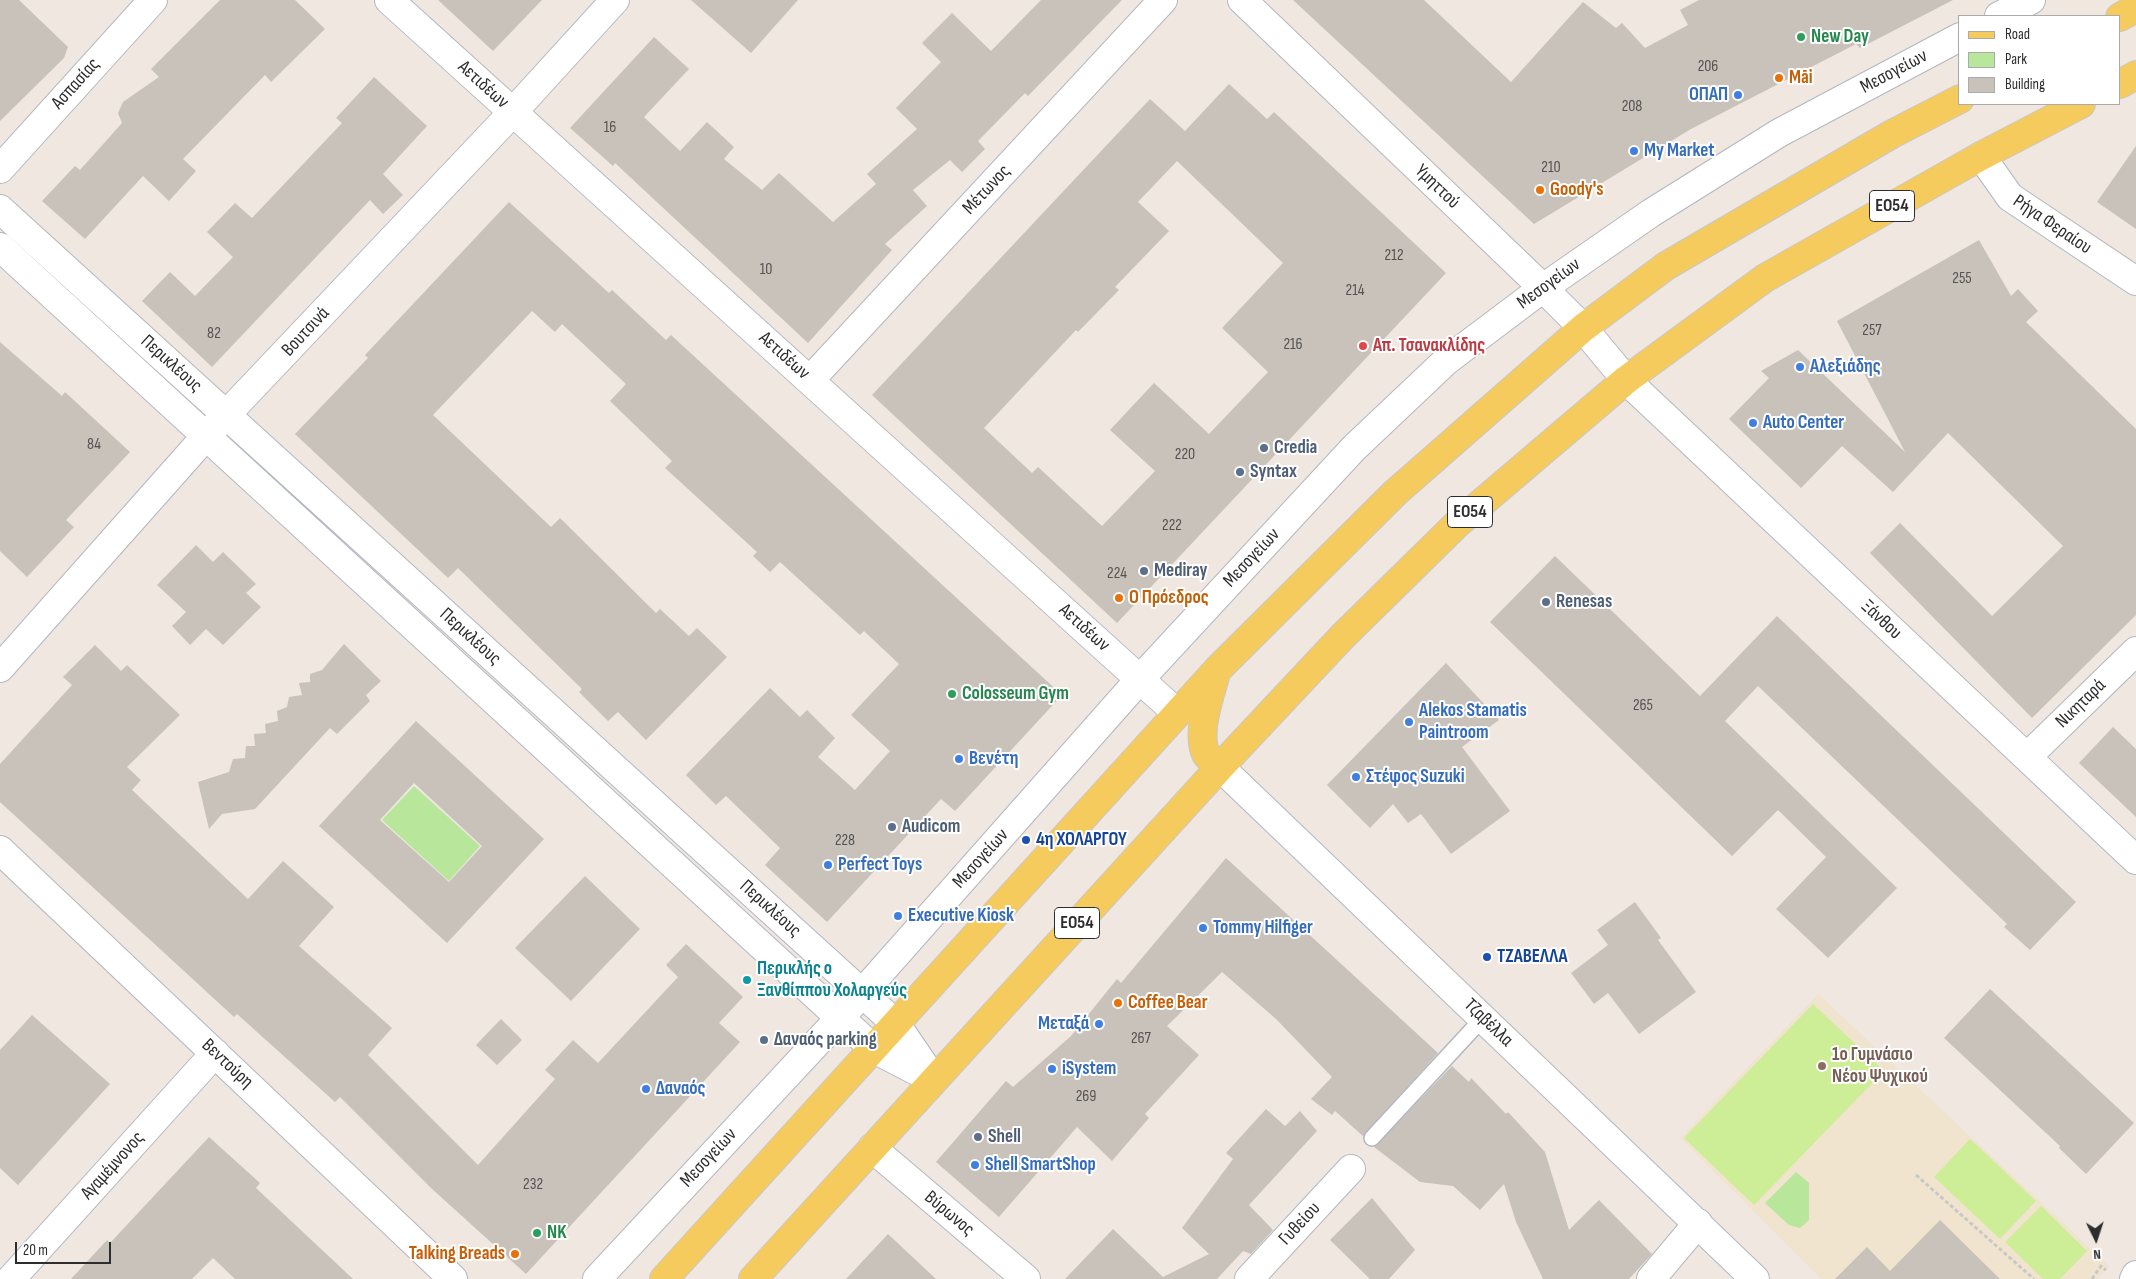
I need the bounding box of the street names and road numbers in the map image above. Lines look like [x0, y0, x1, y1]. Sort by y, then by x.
street label: Μεσογείων [1857, 45, 1931, 99]
street label: Ασπασίας [47, 54, 105, 114]
street label: Αετιδέων [453, 56, 513, 114]
street label: Μέτωνος [958, 160, 1016, 220]
street label: Υμηττού [1410, 160, 1464, 214]
road number: ΕΟ54 [1870, 190, 1914, 222]
street label: Ρήγα Φεραίου [2008, 190, 2096, 260]
street label: Μεσογείων [1513, 253, 1585, 315]
street label: Βουτσινά [277, 303, 335, 361]
street label: Αετιδέων [754, 327, 814, 385]
street label: Περικλέους [136, 331, 206, 397]
road number: ΕΟ54 [1448, 497, 1492, 528]
street label: Μεσογείων [1219, 524, 1285, 592]
street label: Ξάνθου [1856, 595, 1906, 645]
street label: Αετιδέων [1054, 599, 1114, 657]
street label: Περικλέους [435, 604, 505, 670]
street label: Νικηταρά [2051, 675, 2111, 733]
street label: Μεσογείων [948, 824, 1014, 894]
street label: Περικλέους [735, 876, 805, 942]
road number: ΕΟ54 [1054, 908, 1100, 938]
street label: Τζαβέλλα [1459, 994, 1517, 1052]
street label: Βεντούρη [196, 1034, 258, 1094]
street label: Μεσογείων [676, 1124, 742, 1192]
street label: Αγαμέμνονος [76, 1127, 150, 1205]
street label: Βύρωνος [919, 1186, 979, 1242]
street label: Γυθείου [1274, 1198, 1326, 1250]

